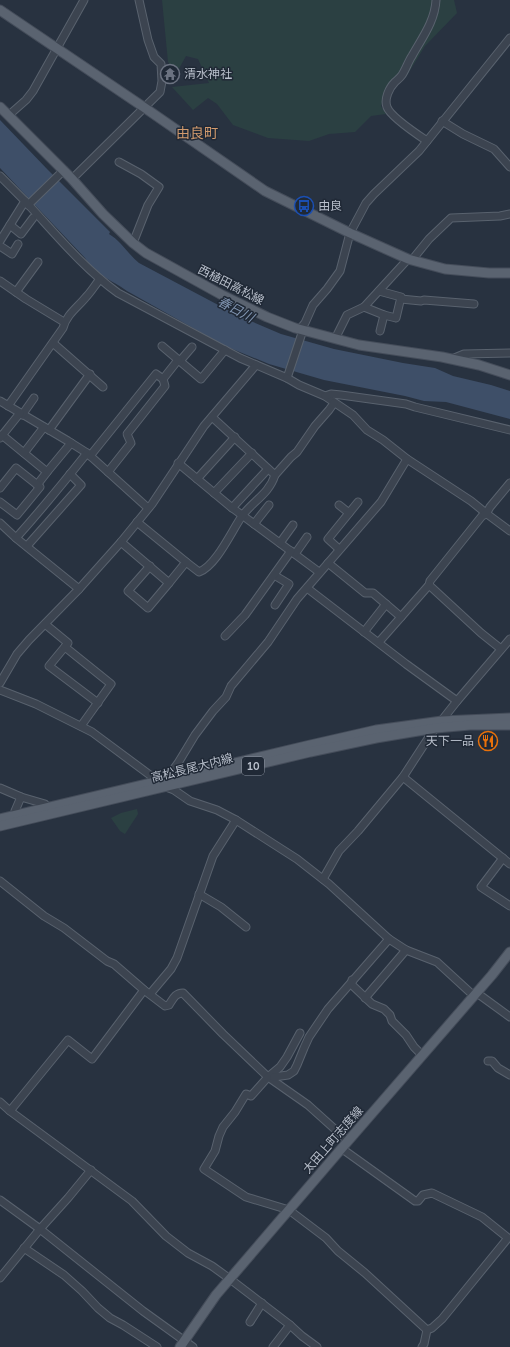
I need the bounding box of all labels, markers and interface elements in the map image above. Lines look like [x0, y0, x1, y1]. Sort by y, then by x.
temple icon: 清水神社 [159, 63, 181, 85]
place label: 清水神社 [184, 66, 232, 81]
district label: 由良町 [176, 124, 218, 142]
bus stop icon: 由良 [293, 195, 315, 217]
place label: 由良 [318, 198, 342, 213]
street label: 西植田高松線 [196, 262, 267, 308]
water label: 春日川 [215, 293, 259, 326]
restaurant icon: 天下一品 [477, 730, 499, 752]
place label: 天下一品 [426, 733, 474, 748]
street label: 高松長尾大内線 [149, 750, 234, 785]
road number: 10 [242, 757, 264, 775]
street label: 太田上町志度線 [299, 1103, 366, 1176]

